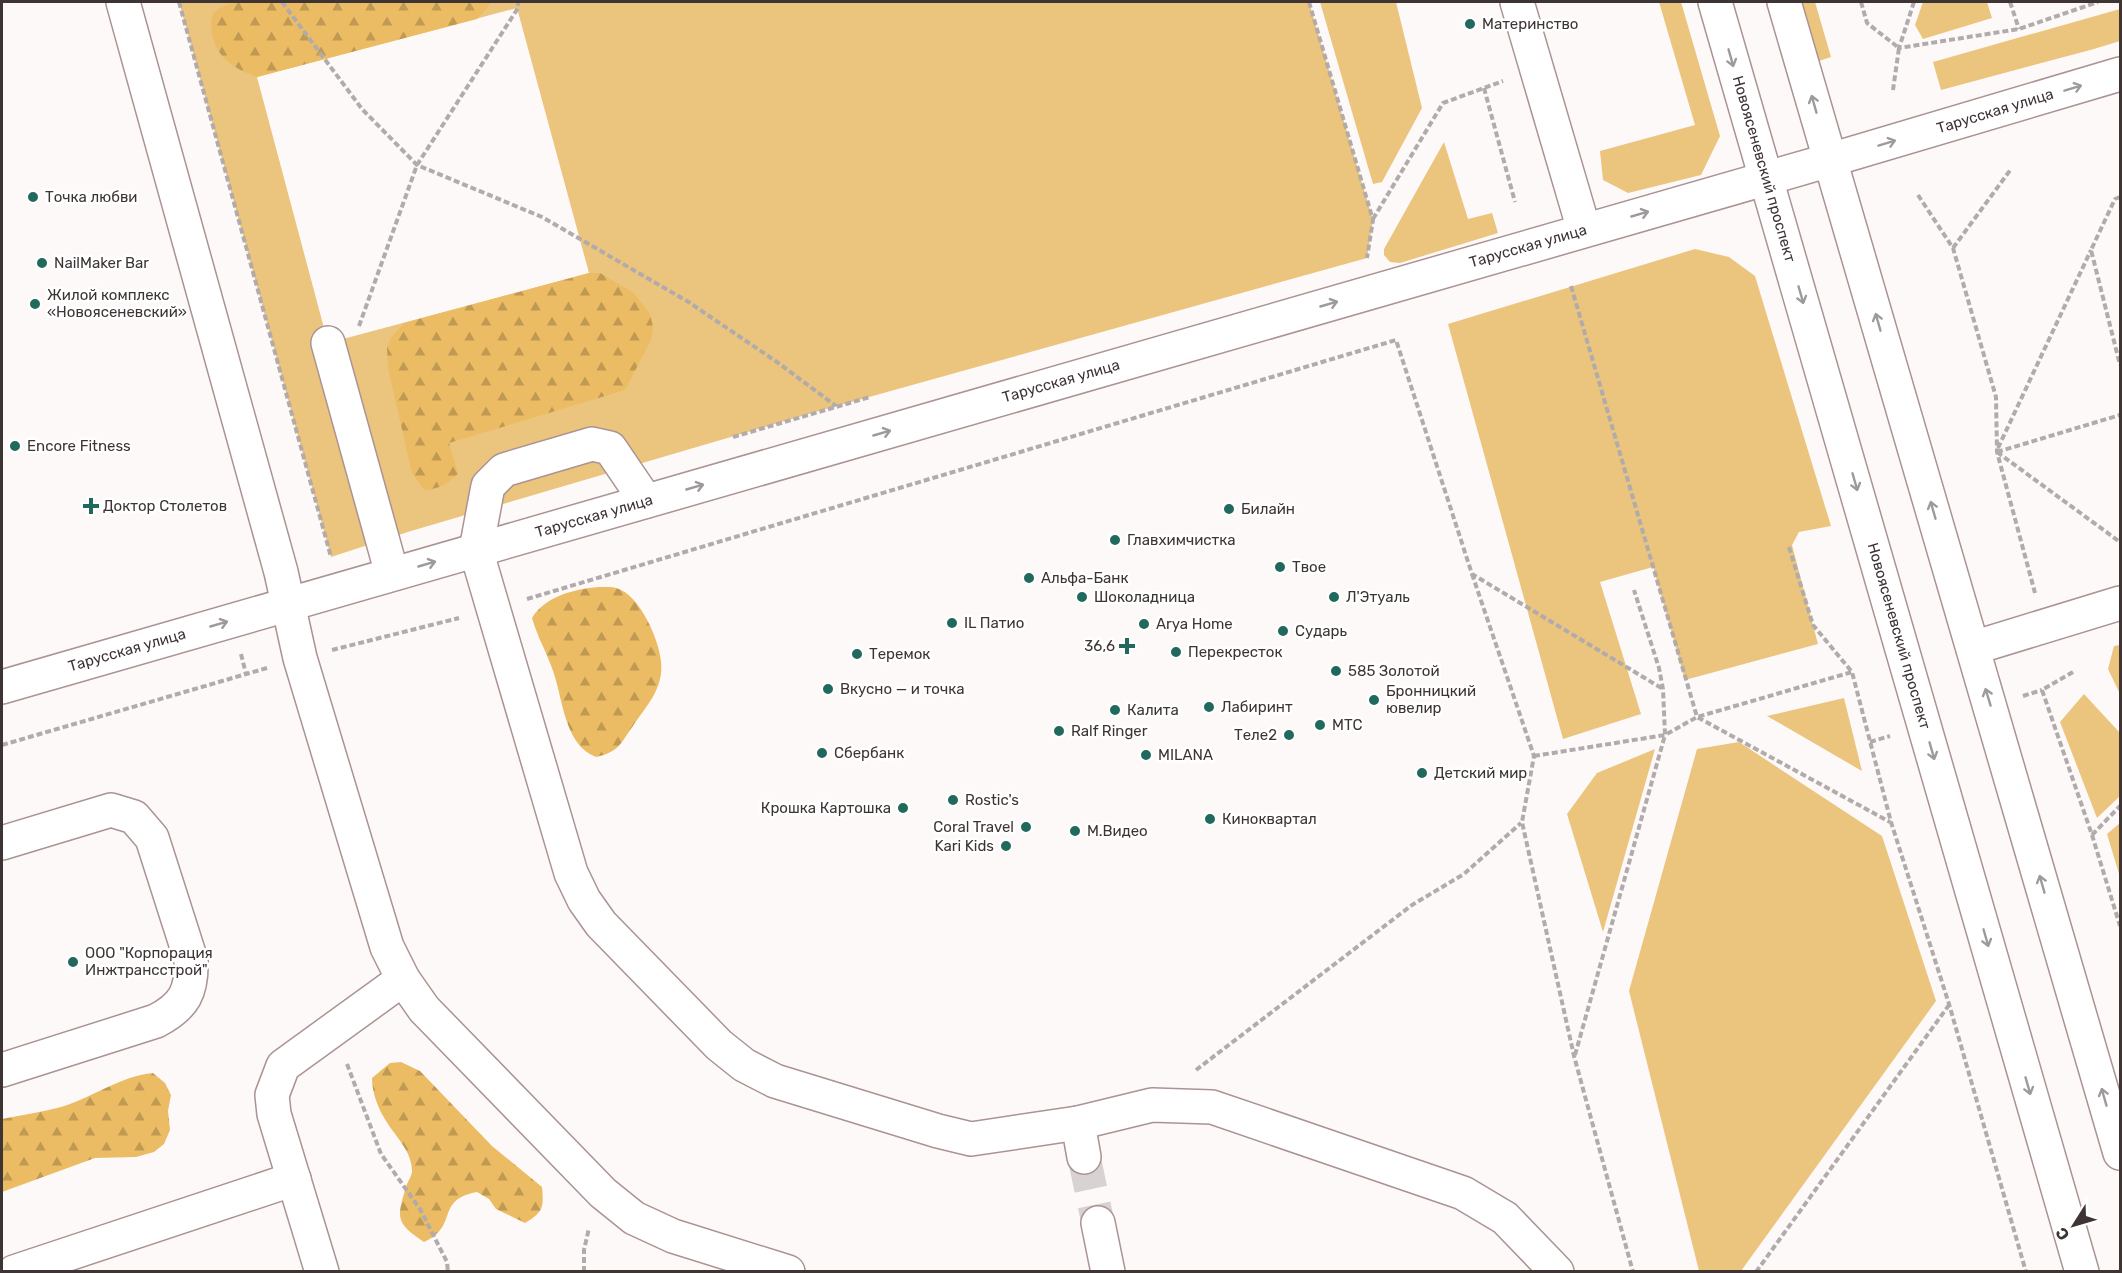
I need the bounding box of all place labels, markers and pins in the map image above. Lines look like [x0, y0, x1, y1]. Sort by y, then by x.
place label: Материнство [1482, 15, 1578, 33]
marker: Материнство [1463, 17, 1477, 31]
place label: Точка любви [45, 188, 137, 206]
marker: Точка любви [26, 190, 40, 204]
place label: NailMaker Bar [54, 254, 149, 272]
marker: NailMaker Bar [35, 256, 49, 270]
place label: Жилой комплекс «Новоясеневский» [47, 286, 187, 321]
marker: Жилой комплекс «Новоясеневский» [28, 297, 42, 311]
place label: Encore Fitness [27, 437, 131, 455]
marker: Encore Fitness [8, 439, 22, 453]
place label: Доктор Столетов [103, 497, 227, 515]
marker: Доктор Столетов [84, 499, 98, 513]
place label: Билайн [1241, 500, 1295, 518]
marker: Билайн [1222, 502, 1236, 516]
place label: Главхимчистка [1127, 531, 1236, 549]
marker: Главхимчистка [1108, 533, 1122, 547]
place label: Твое [1292, 558, 1326, 576]
marker: Твое [1273, 560, 1287, 574]
place label: Альфа-Банк [1041, 569, 1129, 587]
marker: Альфа-Банк [1022, 571, 1036, 585]
place label: Шоколадница [1094, 588, 1195, 606]
place label: Л'Этуаль [1346, 588, 1410, 606]
marker: Шоколадница [1075, 590, 1089, 604]
marker: Л'Этуаль [1327, 590, 1341, 604]
place label: IL Патио [964, 614, 1024, 632]
place label: Arya Home [1156, 615, 1233, 633]
marker: IL Патио [945, 616, 959, 630]
marker: Arya Home [1137, 617, 1151, 631]
place label: Сударь [1295, 622, 1347, 640]
marker: Сударь [1276, 624, 1290, 638]
place label: 36,6 [1084, 637, 1115, 655]
marker: 36,6 [1120, 639, 1134, 653]
place label: Перекресток [1188, 643, 1282, 661]
place label: Теремок [869, 645, 930, 663]
marker: Перекресток [1169, 645, 1183, 659]
marker: Теремок [850, 647, 864, 661]
place label: 585 Золотой [1348, 662, 1440, 680]
marker: 585 Золотой [1329, 664, 1343, 678]
place label: Вкусно — и точка [840, 680, 965, 698]
marker: Вкусно — и точка [821, 682, 835, 696]
place label: Бронницкий ювелир [1386, 682, 1476, 717]
marker: Бронницкий ювелир [1367, 693, 1381, 707]
place label: Лабиринт [1221, 698, 1293, 716]
marker: Лабиринт [1202, 700, 1216, 714]
place label: Калита [1127, 701, 1179, 719]
marker: Калита [1108, 703, 1122, 717]
place label: МТС [1332, 716, 1363, 734]
marker: МТС [1313, 718, 1327, 732]
place label: Ralf Ringer [1071, 722, 1148, 740]
marker: Ralf Ringer [1052, 724, 1066, 738]
place label: Теле2 [1234, 726, 1277, 744]
marker: Теле2 [1282, 728, 1296, 742]
place label: Сбербанк [834, 744, 904, 762]
marker: Сбербанк [815, 746, 829, 760]
place label: MILANA [1158, 746, 1213, 764]
marker: MILANA [1139, 748, 1153, 762]
place label: Детский мир [1434, 764, 1527, 782]
marker: Детский мир [1415, 766, 1429, 780]
place label: Rostic's [965, 791, 1019, 809]
marker: Rostic's [946, 793, 960, 807]
place label: Крошка Картошка [761, 799, 891, 817]
marker: Крошка Картошка [896, 801, 910, 815]
place label: Киноквартал [1222, 810, 1317, 828]
marker: Киноквартал [1203, 812, 1217, 826]
place label: Coral Travel [933, 818, 1014, 836]
marker: Coral Travel [1019, 820, 1033, 834]
place label: М.Видео [1087, 822, 1148, 840]
marker: М.Видео [1068, 824, 1082, 838]
place label: Kari Kids [935, 837, 994, 855]
marker: Kari Kids [999, 839, 1013, 853]
place label: ООО "Корпорация Инжтрансстрой" [85, 944, 213, 979]
marker: ООО "Корпорация Инжтрансстрой" [66, 955, 80, 969]

